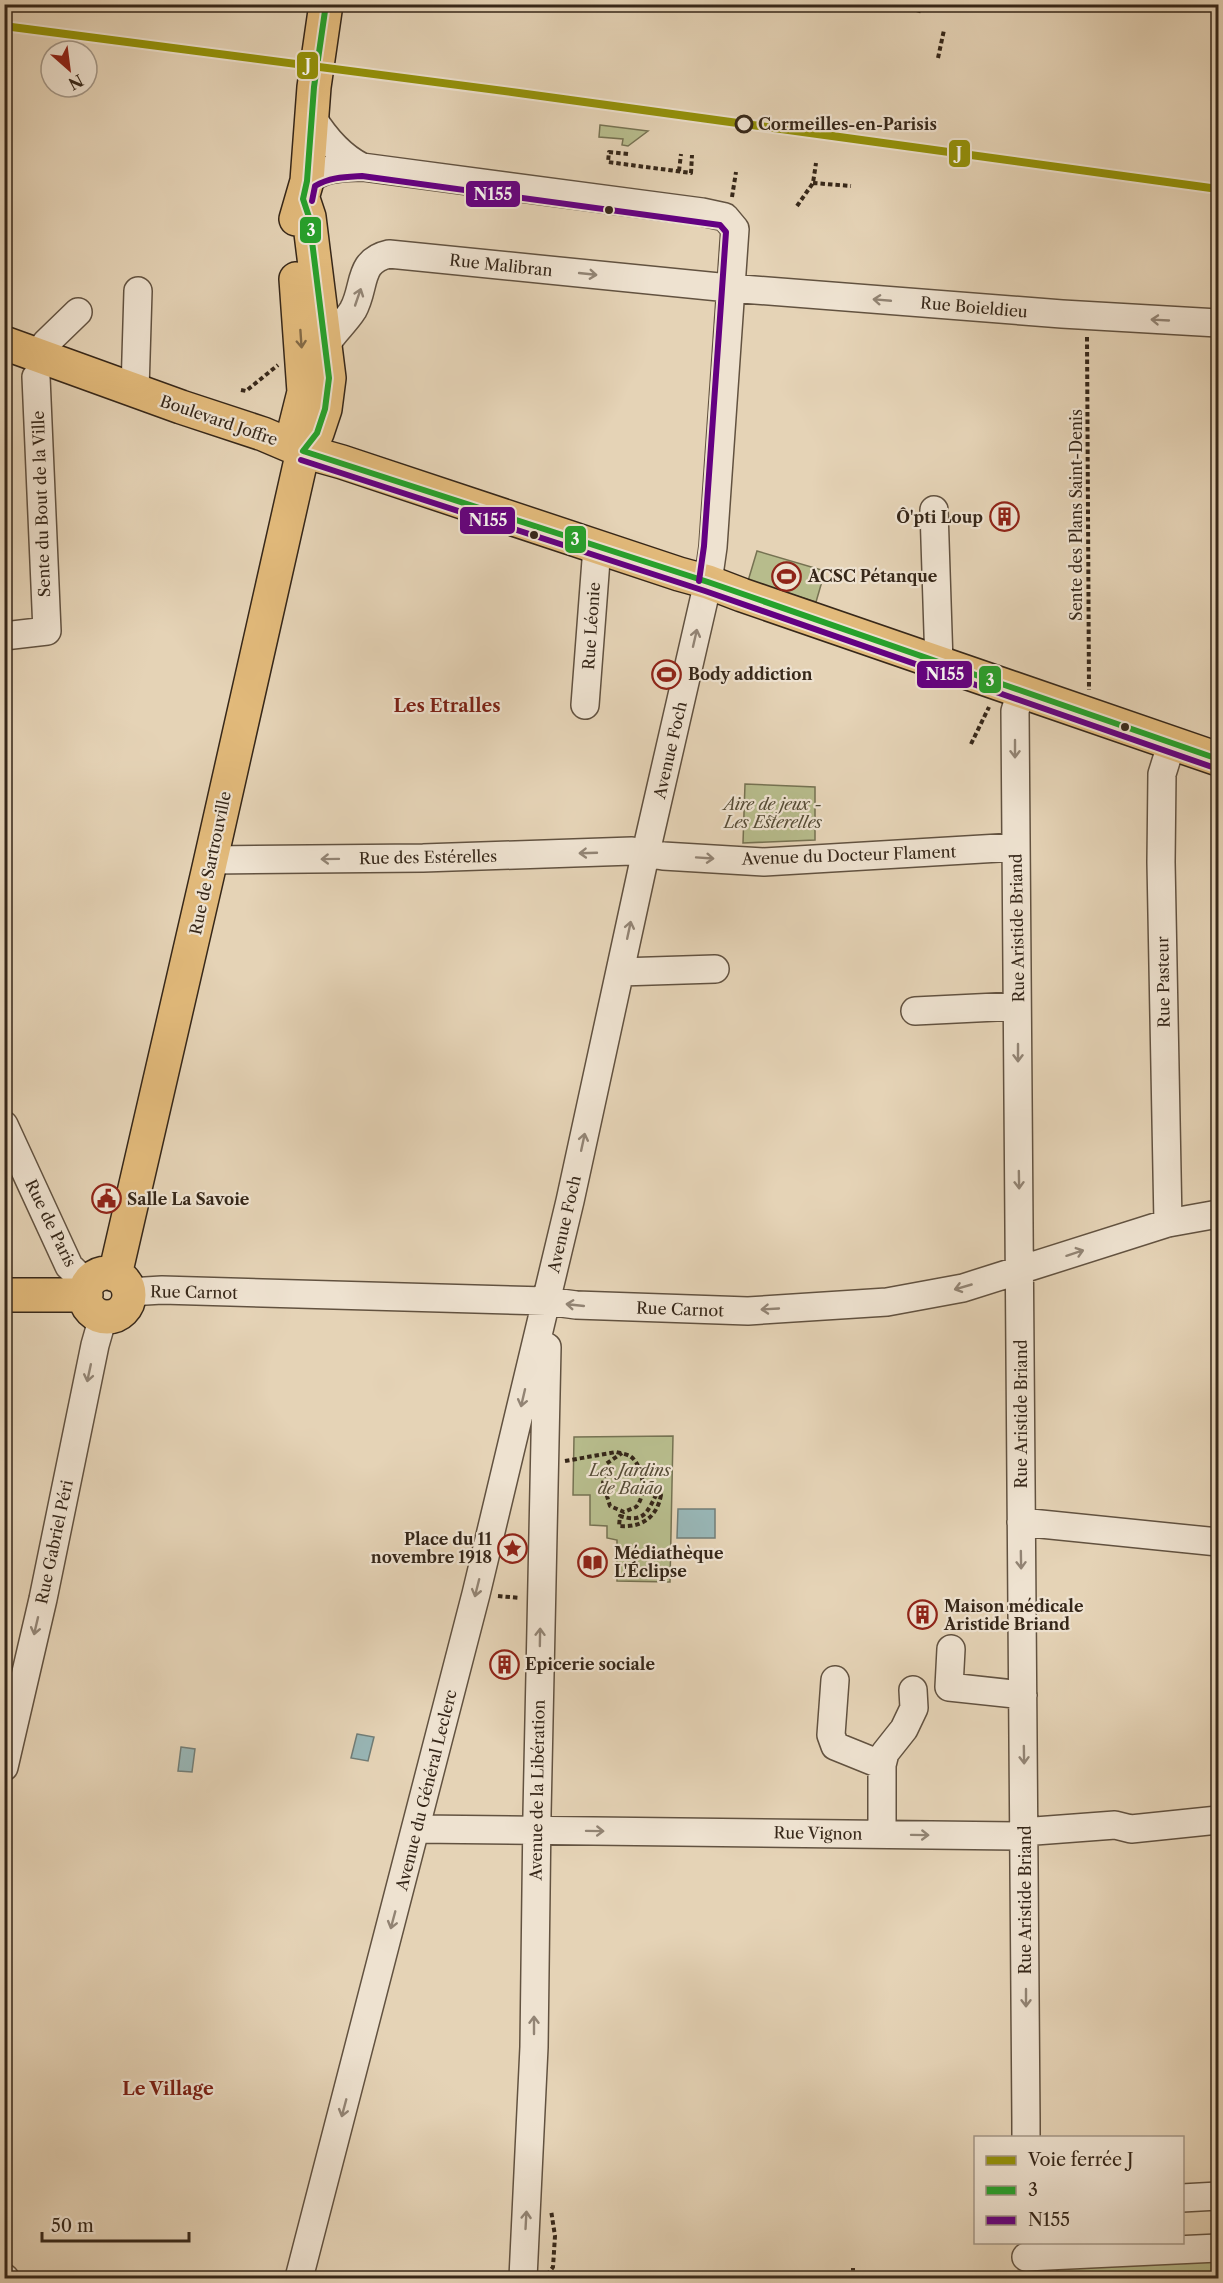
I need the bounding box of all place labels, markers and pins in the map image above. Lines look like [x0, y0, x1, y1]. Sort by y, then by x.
place label: Cormeilles-en-Parisis [758, 114, 937, 134]
marker: Cormeilles-en-Parisis [735, 115, 753, 133]
unlabelled marker [603, 204, 615, 216]
building icon: Ô'pti Loup [988, 501, 1020, 533]
place label: Ô'pti Loup [896, 507, 983, 527]
unlabelled marker [528, 529, 540, 541]
sports icon: ACSC Pétanque [771, 560, 803, 592]
place label: ACSC Pétanque [807, 566, 938, 586]
sports icon: Body addiction [651, 658, 683, 690]
place label: Body addiction [688, 664, 812, 684]
unlabelled marker [1119, 721, 1131, 733]
public building icon: Salle La Savoie [90, 1183, 122, 1215]
place label: Salle La Savoie [127, 1189, 250, 1209]
place label: Place du 11 novembre 1918 [371, 1529, 493, 1567]
place icon: Place du 11 novembre 1918 [497, 1532, 529, 1564]
place label: Médiathèque L'Éclipse [614, 1543, 724, 1581]
library icon: Médiathèque L'Éclipse [577, 1546, 609, 1578]
place label: Maison médicale Aristide Briand [943, 1596, 1084, 1634]
building icon: Maison médicale Aristide Briand [907, 1599, 939, 1631]
building icon: Epicerie sociale [488, 1648, 520, 1680]
place label: Epicerie sociale [525, 1654, 655, 1674]

